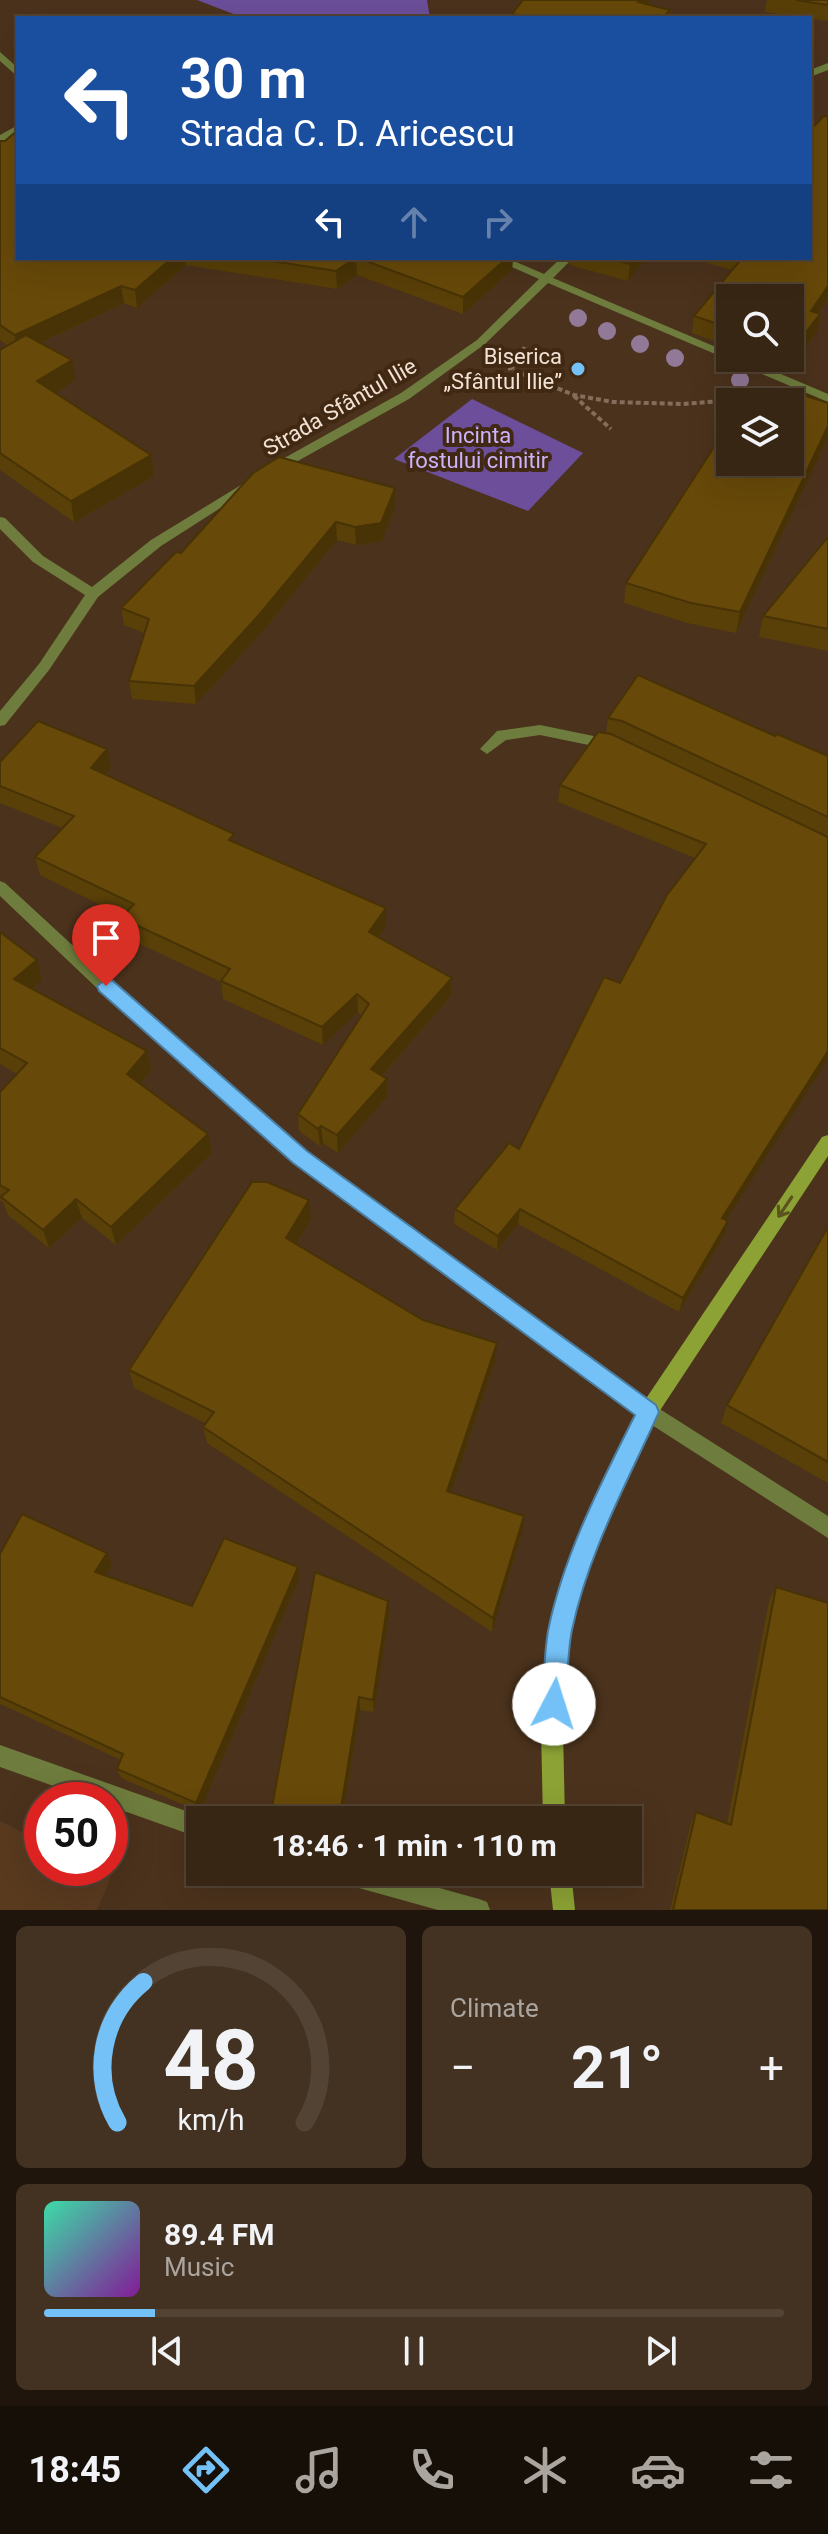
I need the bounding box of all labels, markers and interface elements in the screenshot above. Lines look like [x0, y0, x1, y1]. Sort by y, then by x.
text: 30 m [180, 46, 307, 112]
icon: left [48, 48, 152, 152]
text: Strada C. D. Aricescu [180, 113, 515, 155]
icon: left [308, 200, 352, 244]
icon: ahead [392, 200, 436, 244]
icon: right [476, 200, 520, 244]
map controls [716, 284, 804, 476]
button: search [716, 284, 804, 372]
place label: Biserica „Sfântul Ilie” [443, 344, 562, 394]
street label: Strada Sfântul Ilie [259, 353, 421, 461]
marker: Biserica „Sfântul Ilie” [569, 360, 587, 378]
button: layers [716, 388, 804, 476]
park label: Incinta fostului cimitir [408, 423, 549, 473]
pin [72, 904, 140, 986]
icon: arrive [84, 916, 128, 960]
one-way arrow [777, 1195, 793, 1217]
position arrow [512, 1662, 596, 1746]
speed limit sign: 50 [24, 1782, 128, 1886]
text: 18:46 · 1 min · 110 m [271, 1828, 557, 1863]
text: Climate [450, 1993, 539, 2023]
text: 48 [163, 2012, 259, 2109]
text: 21° [571, 2032, 663, 2103]
text: − [450, 2042, 475, 2094]
text: + [759, 2042, 784, 2094]
text: km/h [177, 2103, 245, 2137]
text: 89.4 FM [164, 2217, 275, 2252]
text: Music [164, 2252, 234, 2282]
icon: previous [145, 2329, 189, 2373]
icon: pause [392, 2329, 436, 2373]
icon: next [639, 2329, 683, 2373]
icon: directions [178, 2442, 234, 2498]
icon: music [291, 2442, 347, 2498]
icon: phone [404, 2442, 460, 2498]
icon: climate [517, 2442, 573, 2498]
icon: car [630, 2442, 686, 2498]
icon: filters [743, 2442, 799, 2498]
text: 18:45 [29, 2449, 121, 2491]

